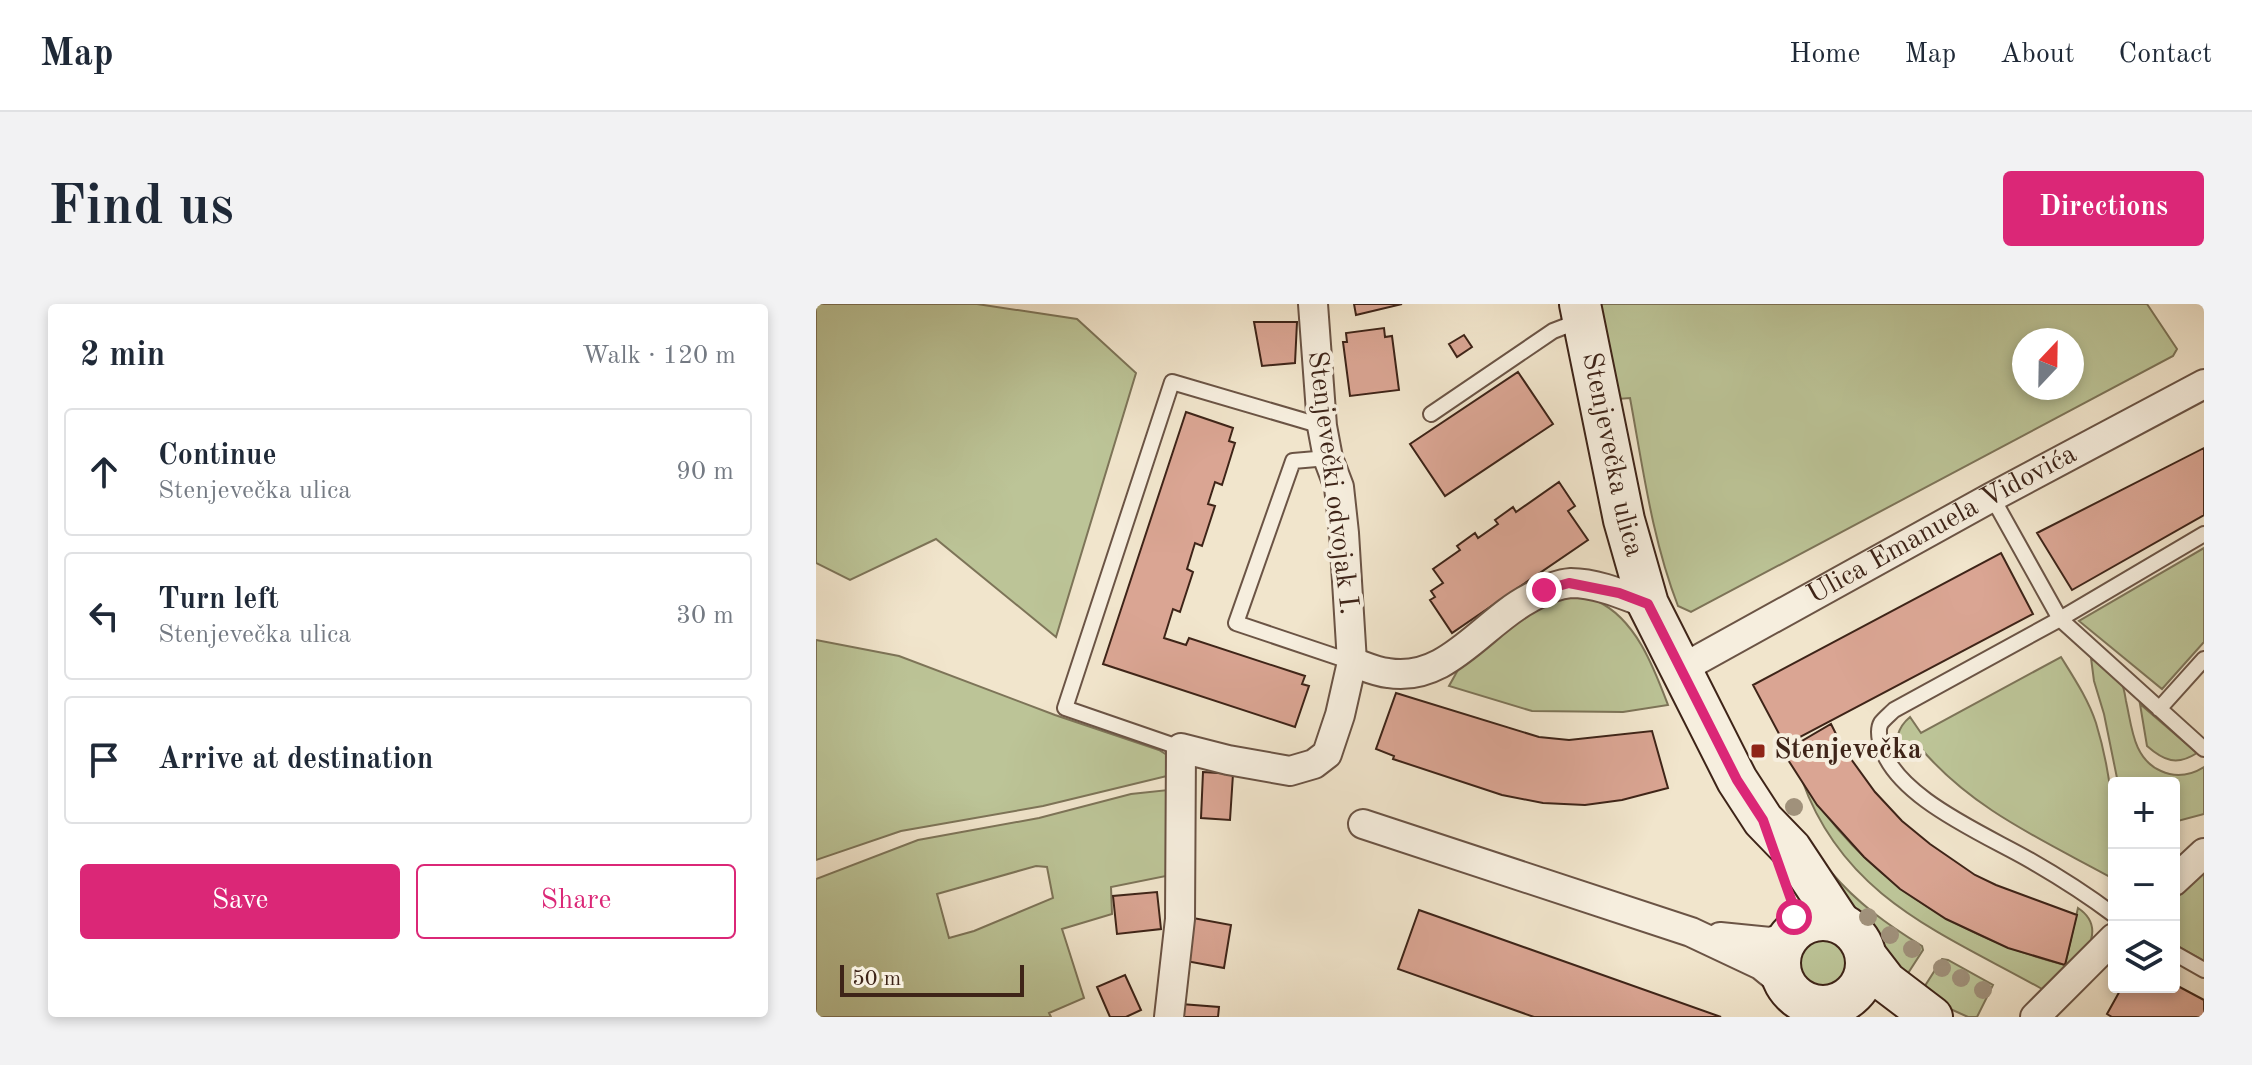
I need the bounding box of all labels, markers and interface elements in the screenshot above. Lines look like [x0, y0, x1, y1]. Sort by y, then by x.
text: Map [40, 36, 114, 74]
text: Home [1789, 41, 1860, 69]
text: Map [1904, 41, 1956, 69]
text: About [2000, 41, 2075, 69]
text: Contact [2119, 41, 2212, 69]
button: Directions [2003, 171, 2204, 246]
text: Find us [48, 180, 234, 236]
north arrow [2012, 328, 2084, 400]
text: 2 min [80, 339, 165, 373]
text: Walk · 120 m [582, 343, 736, 369]
street label: Stenjevečki odvojak I. [1302, 350, 1362, 616]
street label: Stenjevečka ulica [1576, 350, 1648, 560]
street label: Ulica Emanuela Vidovića [1803, 440, 2082, 610]
text: Continue [158, 441, 277, 471]
icon: ahead [82, 450, 126, 494]
text: 90 m [676, 459, 734, 485]
text: Stenjevečka ulica [158, 478, 351, 504]
route end [1526, 572, 1562, 608]
text: Turn left [158, 585, 279, 615]
icon: left [82, 594, 126, 638]
text: 30 m [676, 603, 734, 629]
text: Stenjevečka ulica [158, 622, 351, 648]
place label: Stenjevečka [1774, 737, 1922, 765]
icon: arrive [82, 738, 126, 782]
marker: Stenjevečka [1749, 742, 1767, 760]
text: Arrive at destination [158, 745, 433, 775]
map controls [2108, 777, 2180, 993]
button: + [2108, 777, 2180, 849]
button: − [2108, 849, 2180, 921]
button: Save [80, 864, 400, 939]
button: Share [416, 864, 736, 939]
route start [1776, 899, 1812, 935]
button: layers [2108, 921, 2180, 993]
scale bar [840, 961, 1024, 997]
text: 50 m [852, 968, 901, 990]

